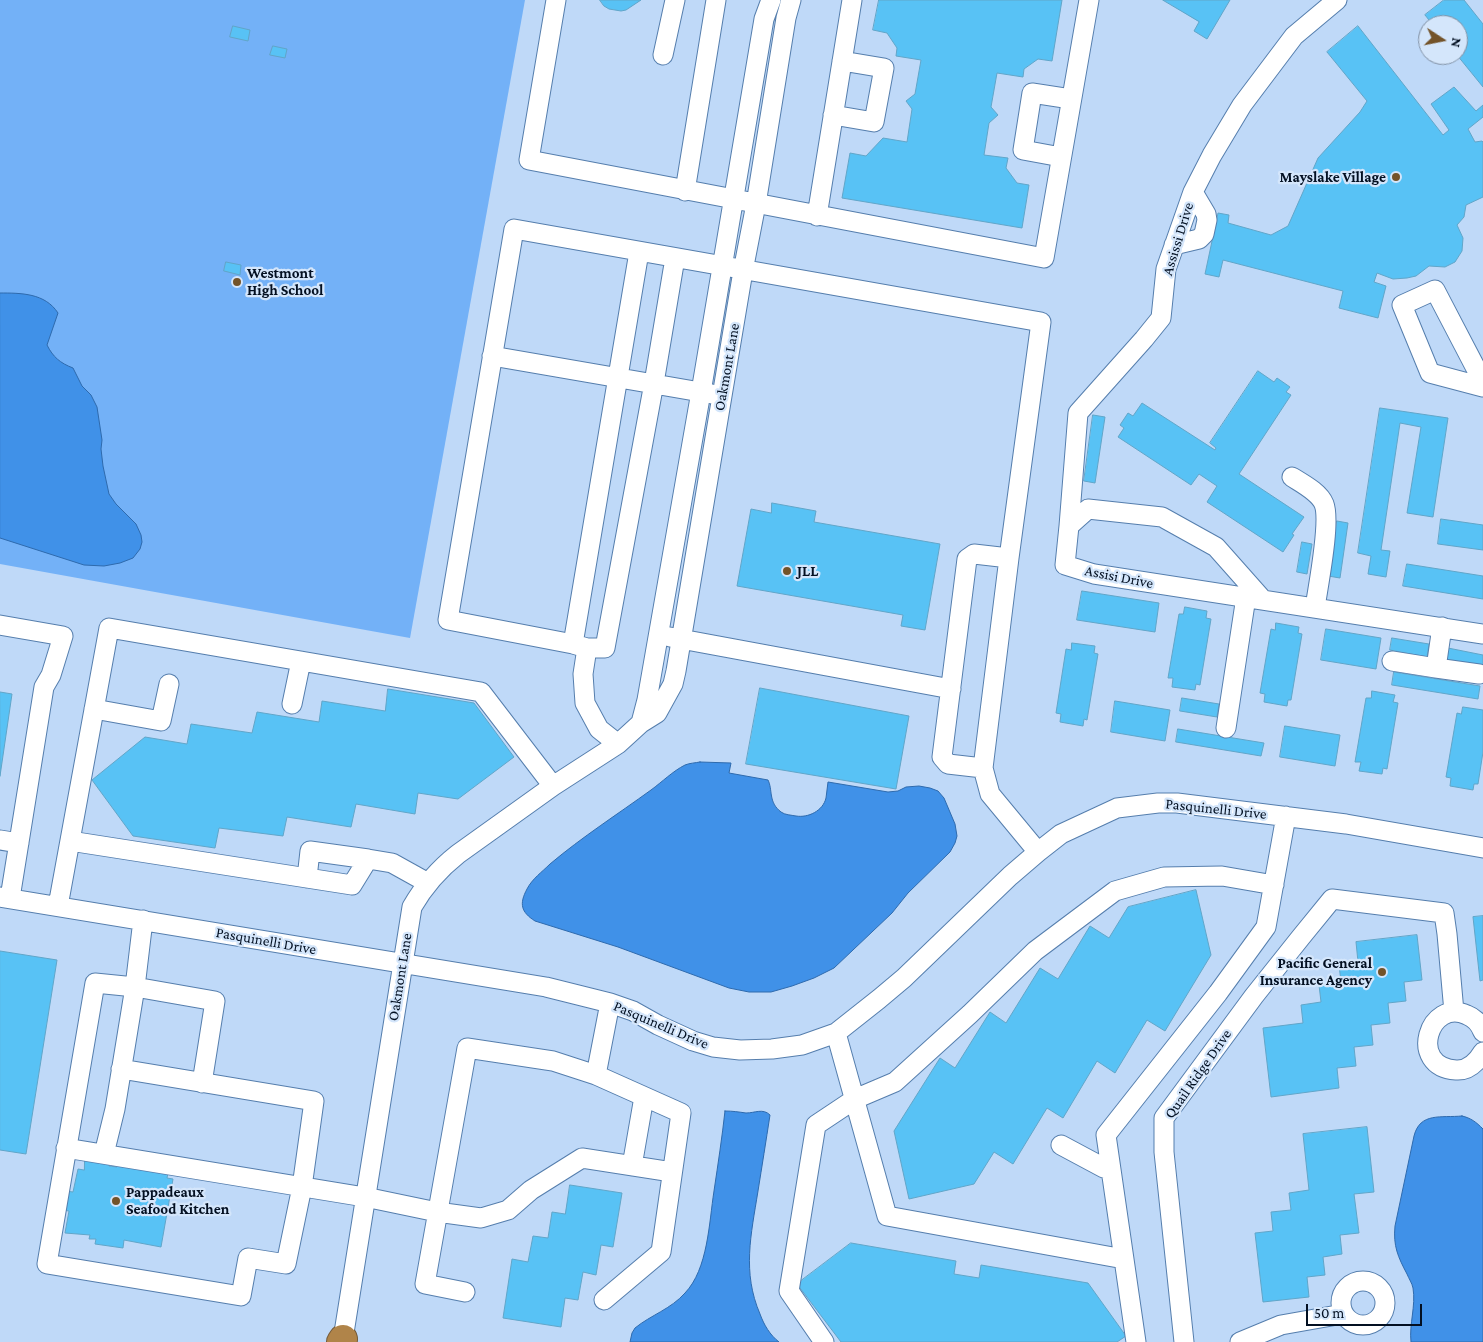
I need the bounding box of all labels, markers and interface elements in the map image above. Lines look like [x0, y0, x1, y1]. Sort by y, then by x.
north arrow [1418, 15, 1468, 65]
text: N [1448, 36, 1466, 49]
place label: Mayslake Village [1279, 168, 1386, 186]
marker: Mayslake Village [1390, 171, 1402, 183]
street label: Assissi Drive [1158, 200, 1198, 278]
place label: Westmont High School [247, 264, 323, 299]
marker: Westmont High School [231, 276, 243, 288]
street label: Oakmont Lane [710, 322, 744, 412]
place label: JLL [797, 562, 818, 580]
street label: Assisi Drive [1083, 562, 1155, 592]
marker: JLL [781, 565, 793, 577]
street label: Pasquinelli Drive [1165, 795, 1267, 823]
street label: Pasquinelli Drive [214, 923, 318, 959]
street label: Oakmont Lane [384, 932, 416, 1022]
place label: Pacific General Insurance Agency [1260, 954, 1372, 989]
marker: Pacific General Insurance Agency [1376, 966, 1388, 978]
street label: Pasquinelli Drive [611, 997, 711, 1053]
street label: Quail Ridge Drive [1161, 1026, 1235, 1122]
place label: Pappadeaux Seafood Kitchen [126, 1183, 229, 1218]
marker: Pappadeaux Seafood Kitchen [110, 1195, 122, 1207]
scale bar [1308, 1294, 1424, 1326]
text: 50 m [1314, 1305, 1344, 1321]

